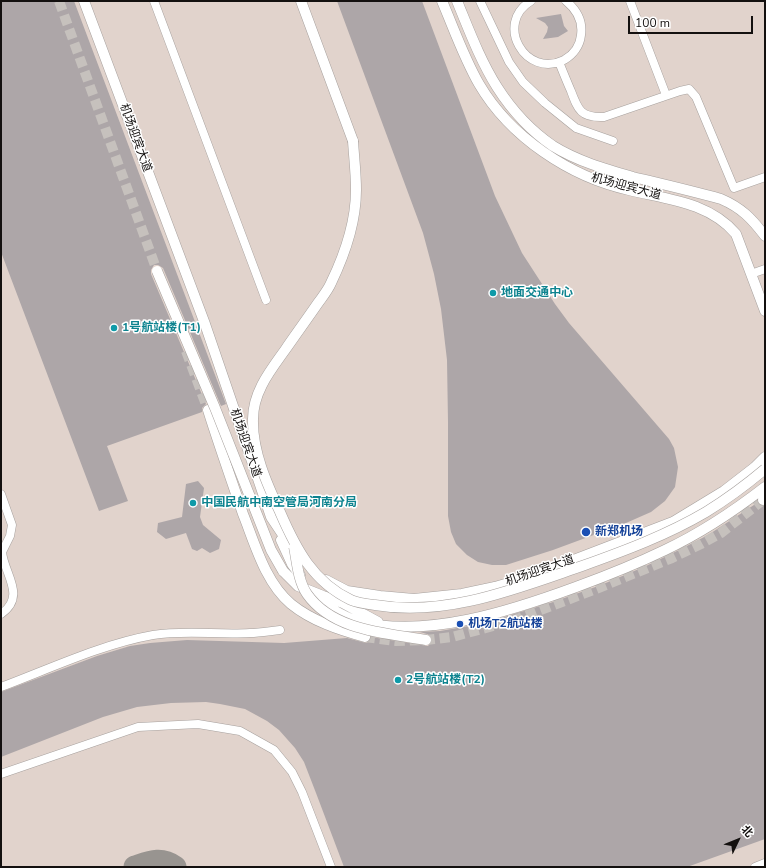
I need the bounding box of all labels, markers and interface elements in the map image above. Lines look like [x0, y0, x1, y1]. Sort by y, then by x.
scale bar [630, 8, 755, 34]
text: 100 m [635, 15, 670, 31]
street label: 机场迎宾大道 [116, 102, 154, 174]
street label: 机场迎宾大道 [589, 171, 663, 203]
place label: 地面交通中心 [501, 286, 573, 300]
marker: 地面交通中心 [488, 288, 498, 298]
place label: 1号航站楼(T1) [122, 321, 201, 335]
marker: 1号航站楼(T1) [109, 323, 119, 333]
street label: 机场迎宾大道 [226, 407, 264, 479]
place label: 中国民航中南空管局河南分局 [201, 496, 357, 510]
marker: 中国民航中南空管局河南分局 [188, 498, 198, 508]
place label: 新郑机场 [595, 525, 643, 539]
marker: 新郑机场 [580, 526, 592, 538]
street label: 机场迎宾大道 [504, 552, 576, 590]
place label: 机场T2航站楼 [468, 617, 543, 631]
marker: 机场T2航站楼 [455, 619, 465, 629]
place label: 2号航站楼(T2) [406, 673, 485, 687]
marker: 2号航站楼(T2) [393, 675, 403, 685]
north arrow [718, 820, 758, 860]
text: 北 [738, 822, 756, 841]

